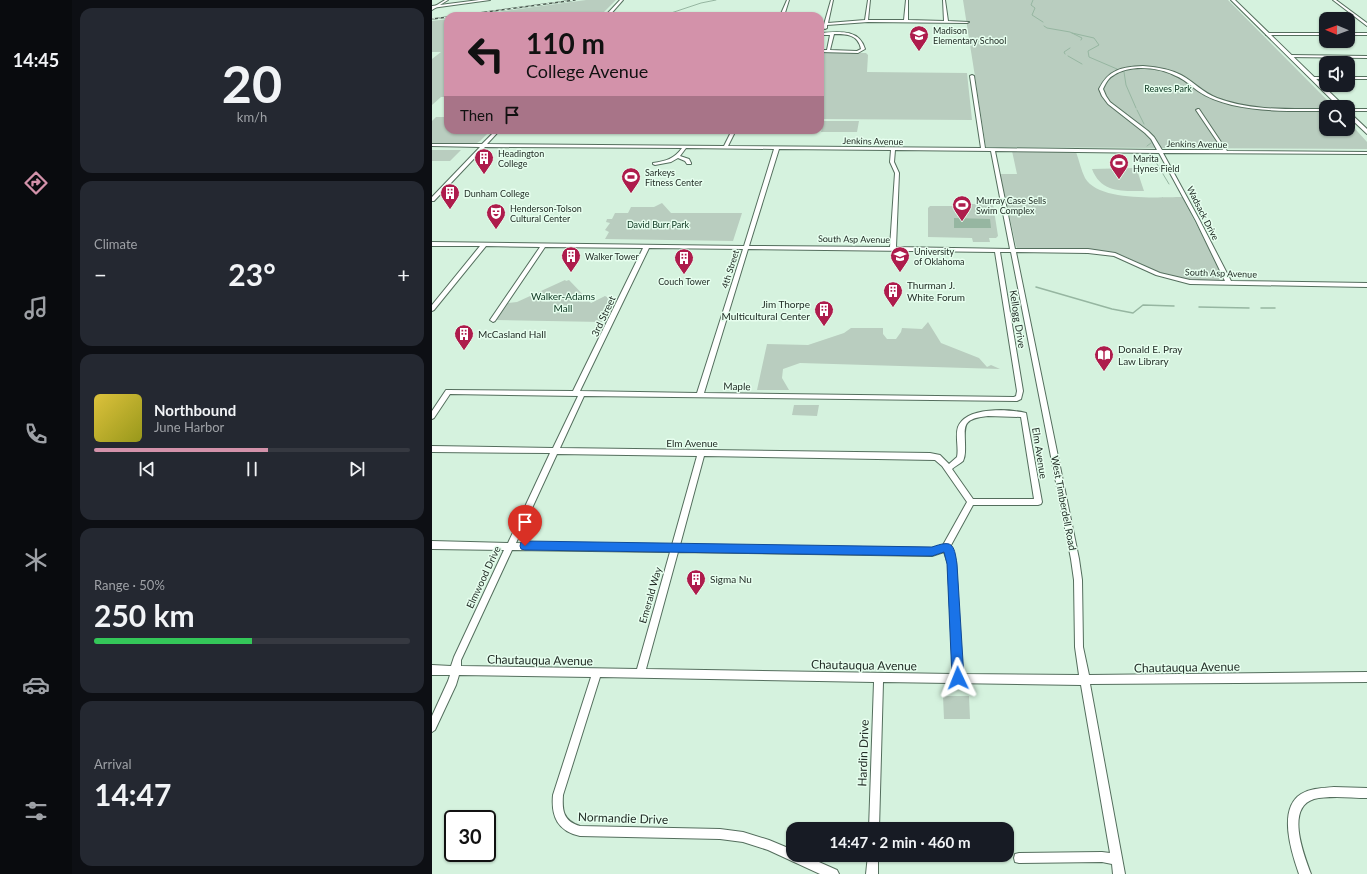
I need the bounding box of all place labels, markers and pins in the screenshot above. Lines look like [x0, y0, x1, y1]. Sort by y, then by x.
school or university icon: Madison Elementary School [908, 24, 930, 52]
place label: Madison Elementary School [933, 25, 1006, 46]
building icon: Headington College [473, 147, 495, 175]
place label: Headington College [498, 148, 544, 169]
sports icon: Marita Hynes Field [1108, 152, 1130, 180]
place label: Marita Hynes Field [1133, 153, 1180, 174]
sports icon: Sarkeys Fitness Center [620, 166, 642, 194]
place label: Sarkeys Fitness Center [645, 167, 703, 188]
building icon: Dunham College [439, 182, 461, 210]
place label: Dunham College [464, 188, 530, 199]
sports icon: Murray Case Sells Swim Complex [951, 194, 973, 222]
place label: Murray Case Sells Swim Complex [976, 195, 1046, 216]
theatre icon: Henderson-Tolson Cultural Center [485, 202, 507, 230]
place label: Henderson-Tolson Cultural Center [510, 203, 582, 224]
building icon: Walker Tower [560, 245, 582, 273]
school or university icon: University of Oklahoma [889, 245, 911, 273]
place label: University of Oklahoma [914, 246, 965, 267]
building icon: Couch Tower [673, 247, 695, 275]
place label: Walker Tower [585, 251, 640, 262]
place label: Couch Tower [658, 276, 711, 287]
place label: Thurman J. White Forum [907, 279, 965, 303]
building icon: Thurman J. White Forum [882, 280, 904, 308]
place label: Jim Thorpe Multicultural Center [722, 298, 810, 322]
building icon: Jim Thorpe Multicultural Center [813, 299, 835, 327]
building icon: McCasland Hall [453, 323, 475, 351]
place label: McCasland Hall [478, 328, 546, 340]
place label: Donald E. Pray Law Library [1118, 343, 1183, 367]
library icon: Donald E. Pray Law Library [1093, 344, 1115, 372]
pin [508, 505, 542, 546]
building icon: Sigma Nu [685, 568, 707, 596]
place label: Sigma Nu [710, 573, 752, 585]

